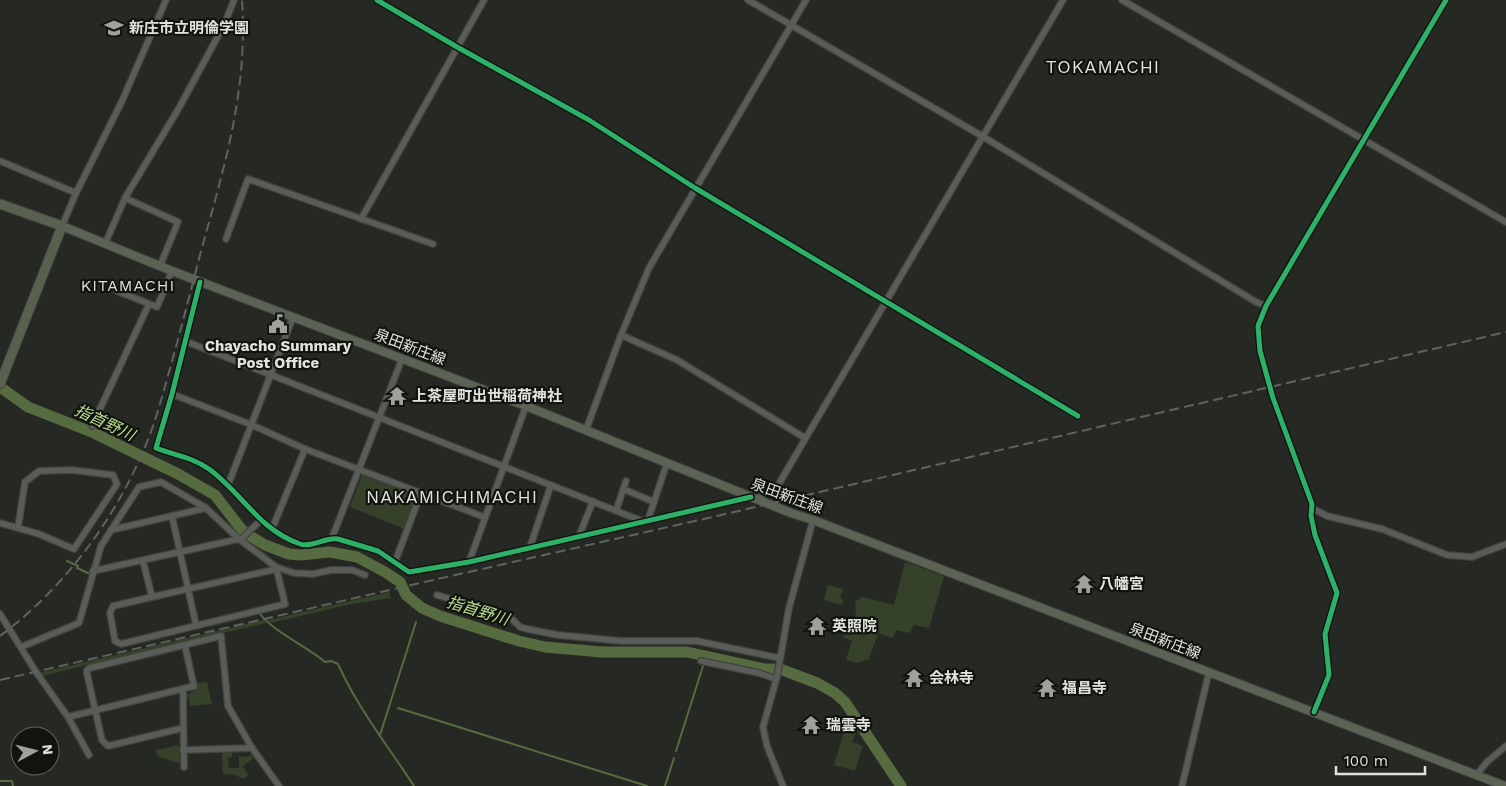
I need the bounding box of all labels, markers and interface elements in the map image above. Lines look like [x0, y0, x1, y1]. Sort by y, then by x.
school or university icon: 新庄市立明倫学園 [103, 17, 125, 39]
place label: 新庄市立明倫学園 [129, 19, 249, 37]
district label: TOKAMACHI [1046, 56, 1160, 77]
district label: KITAMACHI [81, 276, 175, 295]
public building icon: Chayacho Summary Post Office [267, 313, 289, 335]
street label: 泉田新庄線 [372, 325, 448, 369]
place label: Chayacho Summary Post Office [205, 337, 352, 372]
temple icon: 上茶屋町出世稲荷神社 [386, 385, 408, 407]
place label: 上茶屋町出世稲荷神社 [412, 387, 562, 405]
water label: 指首野川 [72, 400, 140, 445]
street label: 泉田新庄線 [749, 475, 825, 517]
district label: NAKAMICHIMACHI [366, 486, 538, 507]
temple icon: 八幡宮 [1073, 573, 1095, 595]
place label: 八幡宮 [1099, 575, 1144, 593]
water label: 指首野川 [444, 592, 513, 630]
temple icon: 英照院 [806, 615, 828, 637]
place label: 英照院 [832, 617, 877, 635]
street label: 泉田新庄線 [1127, 619, 1203, 663]
temple icon: 会林寺 [903, 667, 925, 689]
place label: 会林寺 [929, 669, 974, 687]
temple icon: 福昌寺 [1036, 677, 1058, 699]
place label: 福昌寺 [1061, 679, 1107, 697]
temple icon: 瑞雲寺 [800, 714, 822, 736]
place label: 瑞雲寺 [826, 716, 871, 734]
north arrow [10, 726, 60, 776]
text: N [39, 743, 56, 756]
scale bar [1336, 744, 1425, 776]
text: 100 m [1344, 752, 1388, 770]

